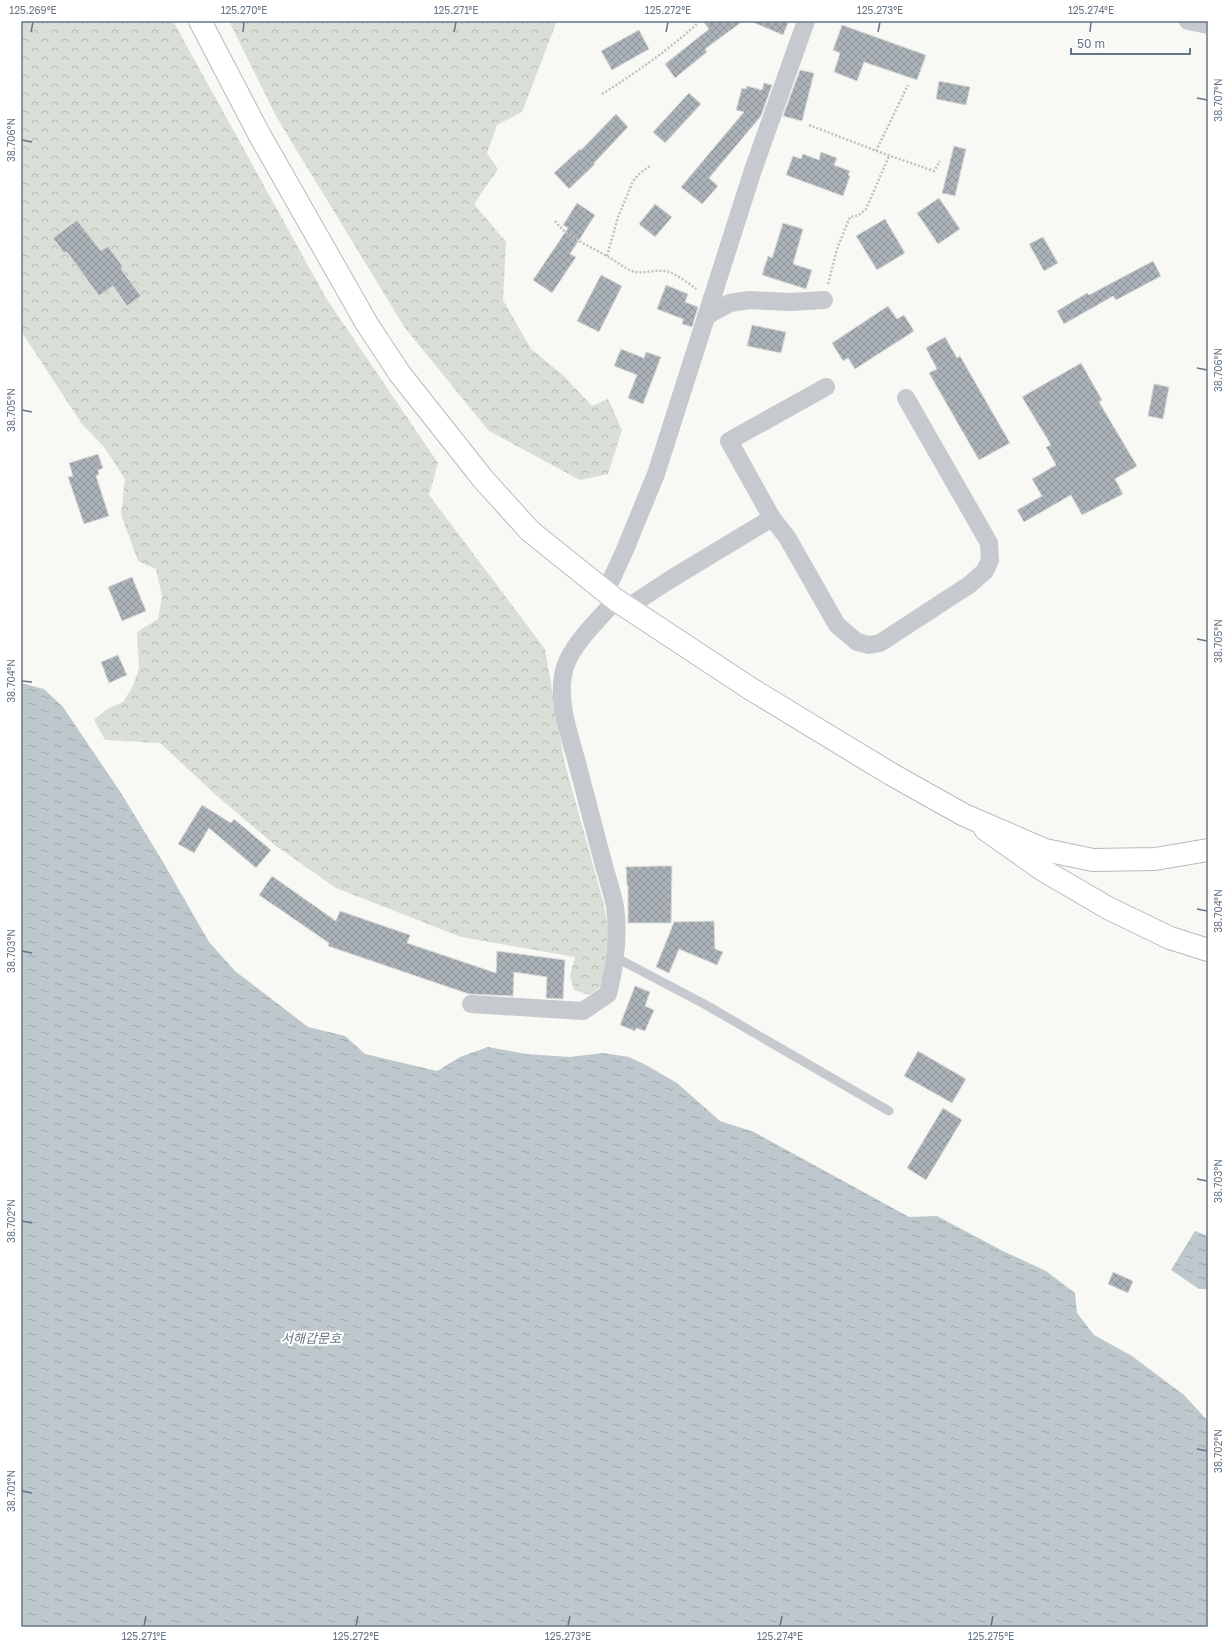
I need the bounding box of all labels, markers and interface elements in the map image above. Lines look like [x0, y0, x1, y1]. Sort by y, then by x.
text: 125.269°E [9, 4, 57, 16]
text: 125.270°E [221, 4, 267, 16]
text: 125.271°E [434, 4, 478, 16]
text: 125.272°E [645, 4, 691, 16]
text: 125.273°E [857, 4, 903, 16]
text: 125.274°E [1068, 4, 1114, 16]
scale bar [1071, 30, 1190, 56]
text: 50 m [1077, 36, 1105, 51]
text: 38.707°N [1212, 78, 1224, 122]
text: 38.706°N [5, 118, 17, 162]
text: 38.706°N [1212, 348, 1224, 392]
text: 38.705°N [5, 388, 17, 432]
text: 38.705°N [1212, 619, 1224, 663]
text: 38.704°N [5, 659, 17, 703]
text: 38.704°N [1212, 889, 1224, 933]
text: 38.703°N [5, 929, 17, 973]
text: 38.703°N [1212, 1159, 1224, 1203]
text: 38.702°N [5, 1199, 17, 1243]
water label: 서해갑문호 [281, 1330, 342, 1346]
text: 38.702°N [1212, 1429, 1224, 1473]
text: 38.701°N [5, 1470, 17, 1512]
text: 125.271°E [122, 1630, 166, 1642]
text: 125.272°E [333, 1630, 379, 1642]
text: 125.273°E [545, 1630, 591, 1642]
text: 125.274°E [757, 1630, 803, 1642]
text: 125.275°E [968, 1630, 1014, 1642]

